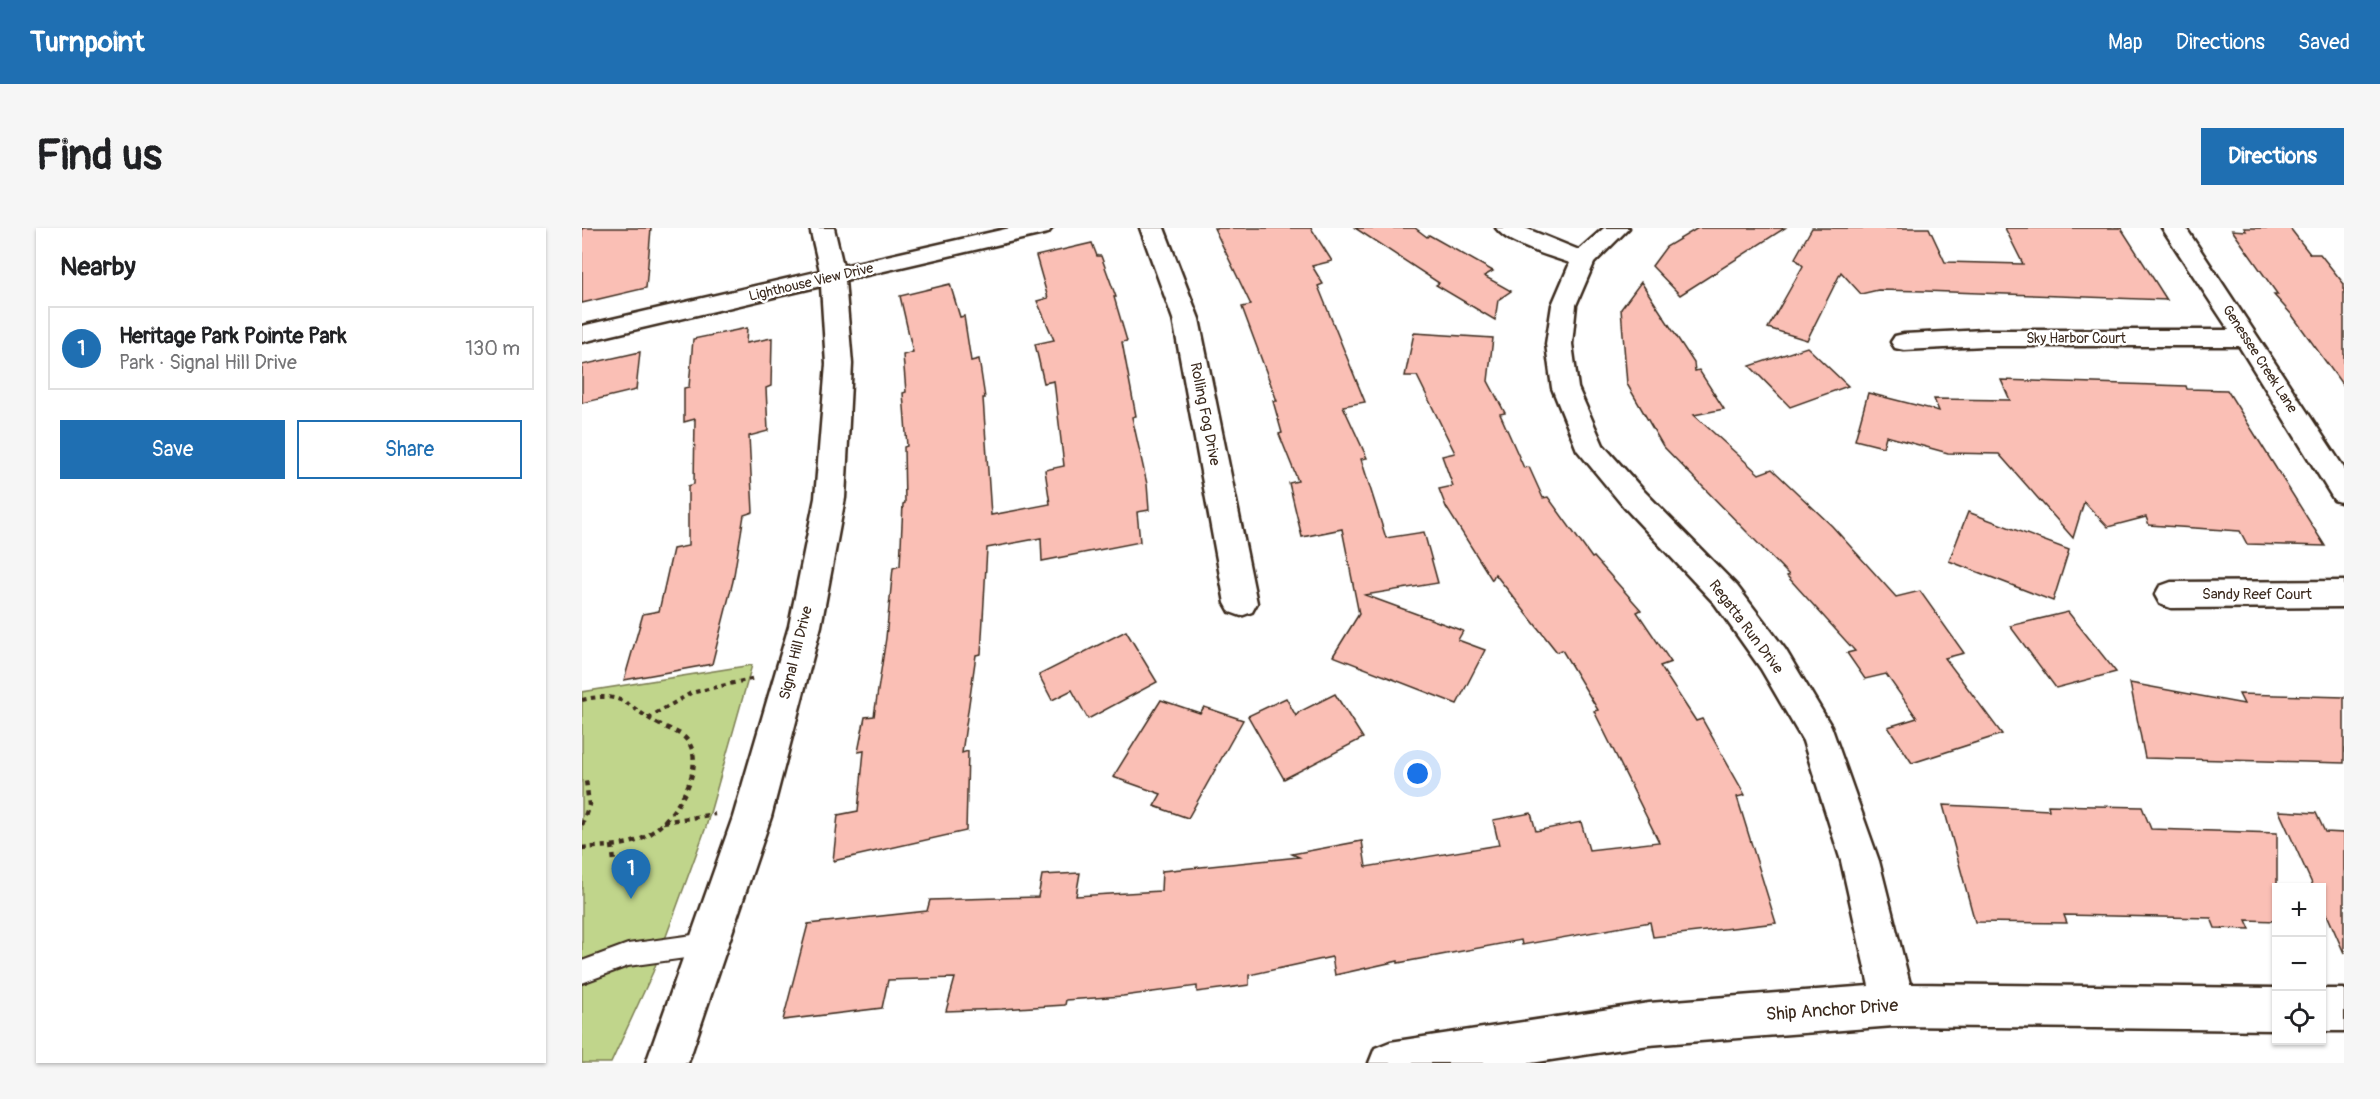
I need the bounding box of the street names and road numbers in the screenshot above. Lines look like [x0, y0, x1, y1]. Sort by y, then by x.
street label: Lighthouse View Drive [747, 259, 875, 305]
street label: Genessee Creek Lane [2219, 302, 2301, 416]
street label: Sky Harbor Court [2026, 330, 2126, 347]
street label: Rolling Fog Drive [1186, 361, 1224, 468]
street label: Regatta Run Drive [1705, 576, 1788, 678]
street label: Sandy Reef Court [2202, 585, 2313, 604]
street label: Signal Hill Drive [775, 604, 817, 702]
street label: Ship Anchor Drive [1765, 994, 1899, 1026]

